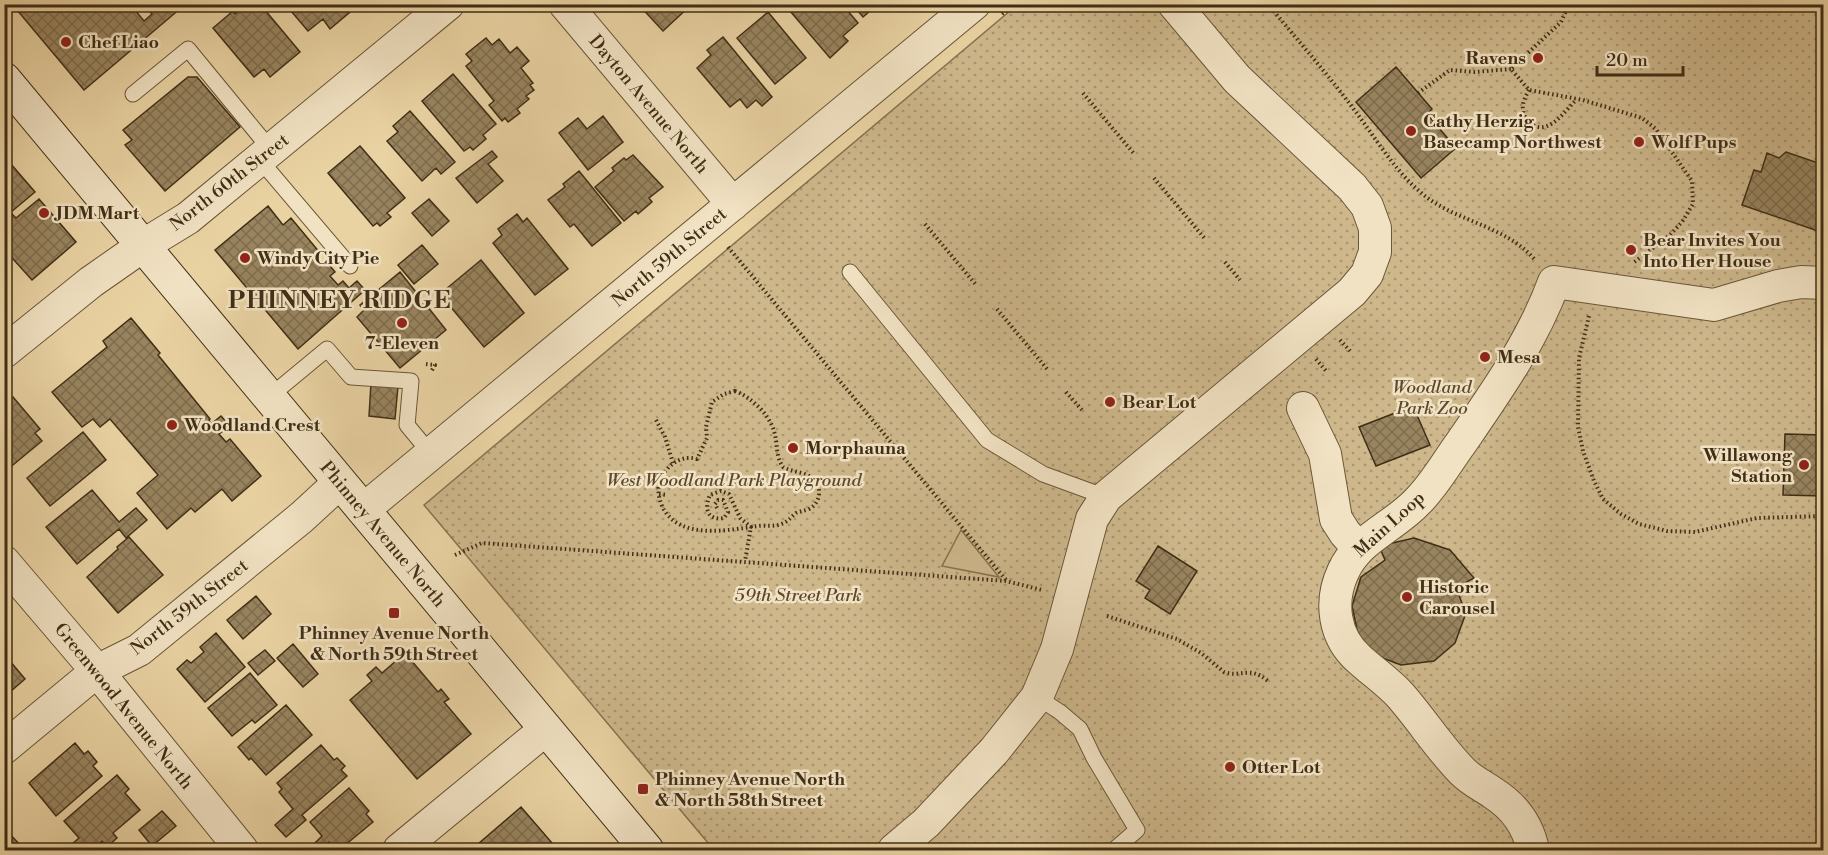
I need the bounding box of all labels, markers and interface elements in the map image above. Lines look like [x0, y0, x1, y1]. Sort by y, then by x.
street label: Dayton Avenue North [584, 30, 714, 179]
place label: Chef Liao [78, 31, 159, 54]
marker: Chef Liao [59, 35, 73, 49]
scale bar [1597, 39, 1682, 77]
place label: Ravens [1466, 47, 1526, 70]
text: 20 m [1606, 49, 1648, 72]
marker: Ravens [1531, 51, 1545, 65]
place label: Cathy Herzig Basecamp Northwest [1423, 110, 1602, 154]
marker: Cathy Herzig Basecamp Northwest [1404, 124, 1418, 138]
street label: North 60th Street [165, 128, 294, 236]
place label: Wolf Pups [1650, 131, 1737, 154]
marker: Wolf Pups [1632, 135, 1646, 149]
place label: JDM Mart [53, 202, 140, 225]
street label: North 59th Street [607, 202, 732, 312]
marker: JDM Mart [37, 206, 51, 220]
place label: Bear Invites You Into Her House [1643, 229, 1781, 273]
marker: Bear Invites You Into Her House [1624, 243, 1638, 257]
place label: Windy City Pie [256, 247, 380, 270]
marker: Windy City Pie [238, 251, 252, 265]
district label: PHINNEY RIDGE [228, 286, 452, 316]
marker: 7-Eleven [395, 316, 409, 330]
place label: 7-Eleven [365, 332, 439, 355]
place label: Mesa [1497, 346, 1541, 369]
marker: Mesa [1478, 350, 1492, 364]
park label: Woodland Park Zoo [1393, 376, 1472, 420]
place label: Bear Lot [1122, 391, 1197, 414]
marker: Bear Lot [1103, 395, 1117, 409]
place label: Woodland Crest [183, 414, 321, 437]
marker: Woodland Crest [165, 418, 179, 432]
place label: Morphauna [805, 437, 906, 460]
marker: Morphauna [786, 441, 800, 455]
place label: Willawong Station [1702, 444, 1793, 488]
street label: Phinney Avenue North [315, 457, 451, 612]
marker: Willawong Station [1797, 458, 1811, 472]
park label: West Woodland Park Playground [606, 469, 862, 492]
street label: Main Loop [1349, 486, 1430, 562]
street label: North 59th Street [126, 554, 253, 661]
place label: Historic Carousel [1419, 576, 1496, 620]
park label: 59th Street Park [734, 584, 862, 607]
marker: Historic Carousel [1400, 590, 1414, 604]
marker: Phinney Avenue North & North 59th Street [387, 606, 401, 620]
street label: Greenwood Avenue North [49, 618, 198, 795]
place label: Phinney Avenue North & North 59th Street [299, 622, 489, 666]
place label: Otter Lot [1242, 756, 1321, 779]
marker: Otter Lot [1223, 760, 1237, 774]
place label: Phinney Avenue North & North 58th Street [655, 768, 845, 812]
marker: Phinney Avenue North & North 58th Street [636, 782, 650, 796]

